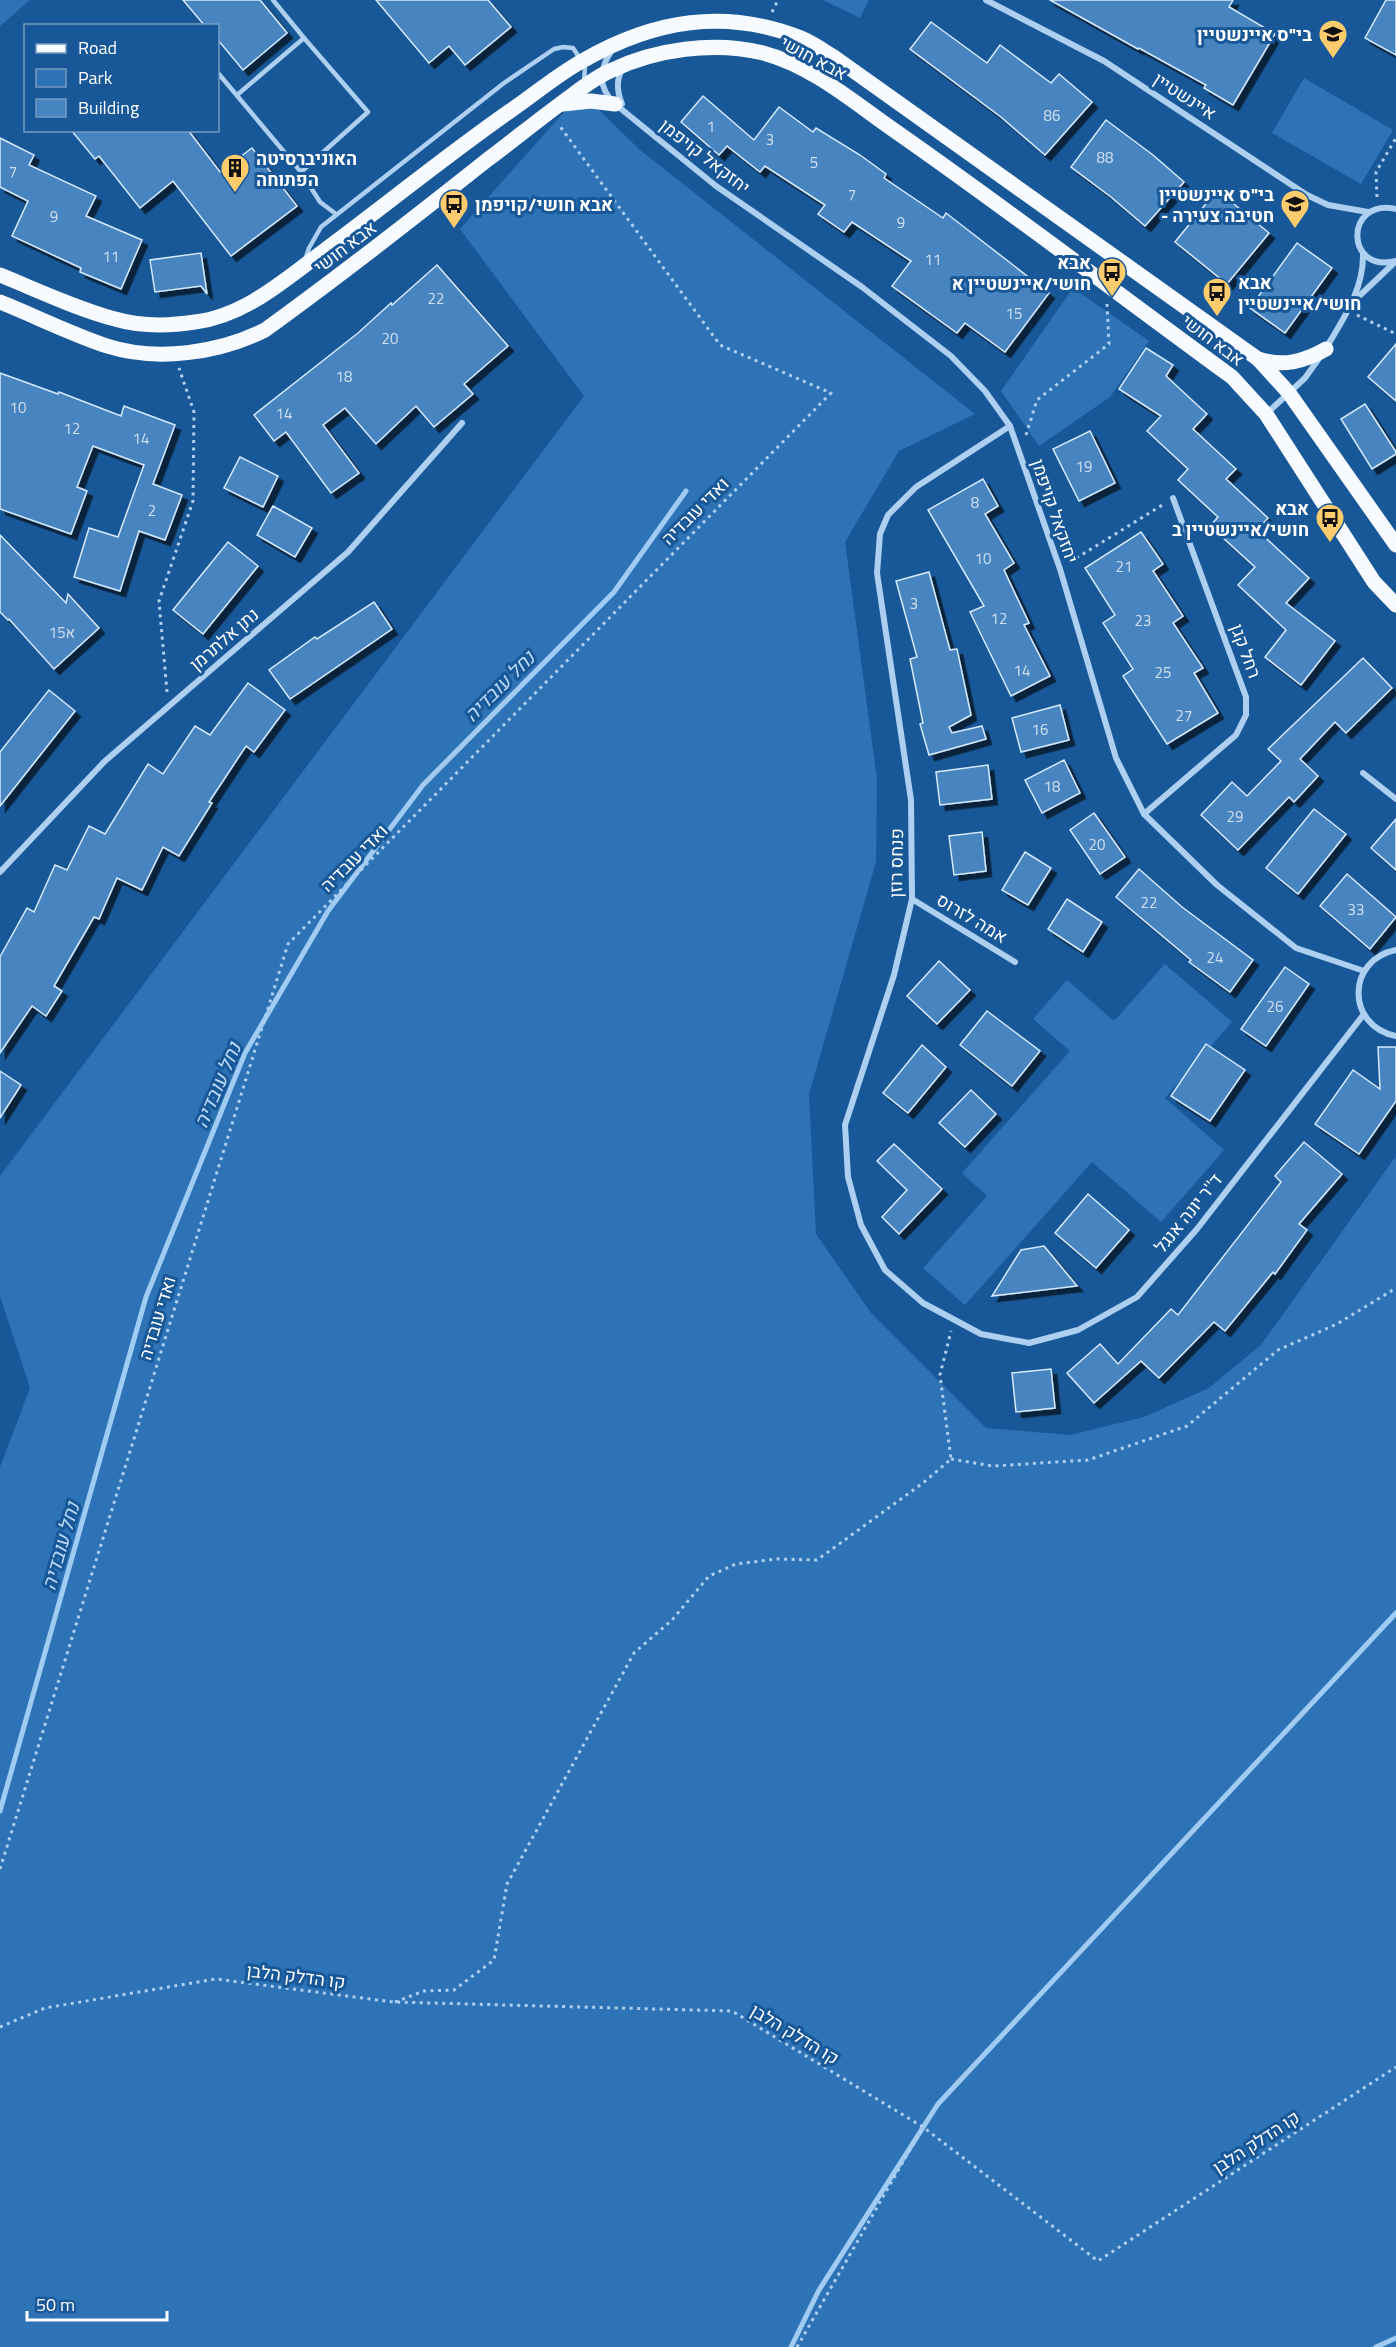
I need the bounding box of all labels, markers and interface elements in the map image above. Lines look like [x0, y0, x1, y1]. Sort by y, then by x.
school or university icon: בי"ס איינשטיין [1317, 18, 1349, 60]
place label: בי"ס איינשטיין [1197, 21, 1312, 48]
legend [24, 24, 219, 132]
street label: אבא חושי [776, 29, 852, 87]
text: Road [78, 34, 117, 61]
text: Park [78, 64, 113, 91]
street label: איינשטיין [1148, 66, 1222, 126]
text: Building [78, 94, 139, 121]
house number: 86 [1044, 104, 1060, 127]
street label: יחזקאל קויפמן [654, 112, 756, 200]
house number: 1 [707, 115, 715, 138]
house number: 3 [766, 128, 774, 151]
place label: האוניברסיטה הפתוחה [256, 145, 357, 193]
house number: 88 [1097, 146, 1113, 169]
house number: 5 [810, 151, 818, 174]
building icon: האוניברסיטה הפתוחה [219, 152, 251, 194]
house number: 7 [9, 160, 17, 183]
place label: בי"ס איינשטיין - חטיבה צעירה [1159, 181, 1274, 229]
house number: 7 [848, 183, 856, 206]
bus stop icon: אבא חושי/קויפמן [438, 188, 470, 230]
school or university icon: בי"ס איינשטיין - חטיבה צעירה [1279, 188, 1311, 230]
place label: אבא חושי/קויפמן [475, 191, 613, 218]
house number: 9 [50, 205, 58, 228]
house number: 9 [897, 211, 905, 234]
street label: אבא חושי [308, 214, 382, 280]
house number: 11 [103, 245, 119, 268]
house number: 11 [925, 248, 941, 271]
place label: אבא חושי/איינשטיין א [952, 249, 1091, 297]
bus stop icon: אבא חושי/איינשטיין א [1096, 256, 1128, 298]
place label: אבא חושי/איינשטיין [1238, 269, 1361, 317]
bus stop icon: אבא חושי/איינשטיין [1201, 276, 1233, 318]
house number: 22 [428, 287, 444, 310]
house number: 15 [1006, 302, 1022, 325]
street label: אבא חושי [1176, 307, 1250, 373]
house number: 20 [382, 327, 398, 350]
house number: 18 [336, 365, 352, 388]
house number: 10 [10, 396, 26, 419]
house number: 14 [276, 402, 292, 425]
house number: 12 [64, 417, 80, 440]
house number: 14 [133, 427, 149, 450]
street label: יחזקאל קויפמן [1025, 455, 1085, 567]
house number: 19 [1076, 455, 1092, 478]
street label: ואדי עובדיה [655, 471, 735, 551]
house number: 8 [971, 491, 979, 514]
place label: אבא חושי/איינשטיין ב [1172, 495, 1309, 543]
house number: 2 [148, 499, 156, 522]
bus stop icon: אבא חושי/איינשטיין ב [1314, 502, 1346, 544]
house number: 10 [975, 547, 991, 570]
house number: 21 [1116, 555, 1132, 578]
house number: 3 [910, 592, 918, 615]
street label: נתן אלתרמן [183, 601, 265, 677]
house number: 12 [991, 607, 1007, 630]
house number: 23 [1135, 609, 1151, 632]
street label: רחל קגן [1224, 620, 1268, 682]
house number: 15א [49, 621, 75, 644]
water label: נחל עובדיה [456, 642, 543, 729]
house number: 14 [1014, 659, 1030, 682]
house number: 25 [1155, 661, 1171, 684]
house number: 27 [1176, 704, 1192, 727]
house number: 16 [1032, 718, 1048, 741]
house number: 18 [1044, 775, 1060, 798]
house number: 29 [1227, 805, 1243, 828]
street label: ואדי עובדיה [314, 818, 394, 898]
street label: פנחס רוזן [882, 828, 910, 898]
house number: 20 [1089, 833, 1105, 856]
street label: אמה לזרוס [931, 886, 1013, 950]
house number: 22 [1141, 891, 1157, 914]
house number: 33 [1348, 898, 1364, 921]
house number: 24 [1207, 946, 1223, 969]
house number: 26 [1267, 995, 1283, 1018]
water label: נחל עובדיה [185, 1036, 250, 1133]
street label: ד''ר יונה אנגל [1147, 1167, 1229, 1259]
street label: ואדי עובדיה [131, 1273, 183, 1363]
water label: נחל עובדיה [33, 1497, 88, 1594]
street label: קו הדלק הלבן [245, 1957, 347, 1995]
street label: קו הדלק הלבן [745, 1997, 845, 2071]
street label: קו הדלק הלבן [1207, 2104, 1305, 2180]
scale bar [27, 2284, 166, 2322]
text: 50 m [36, 2291, 75, 2318]

